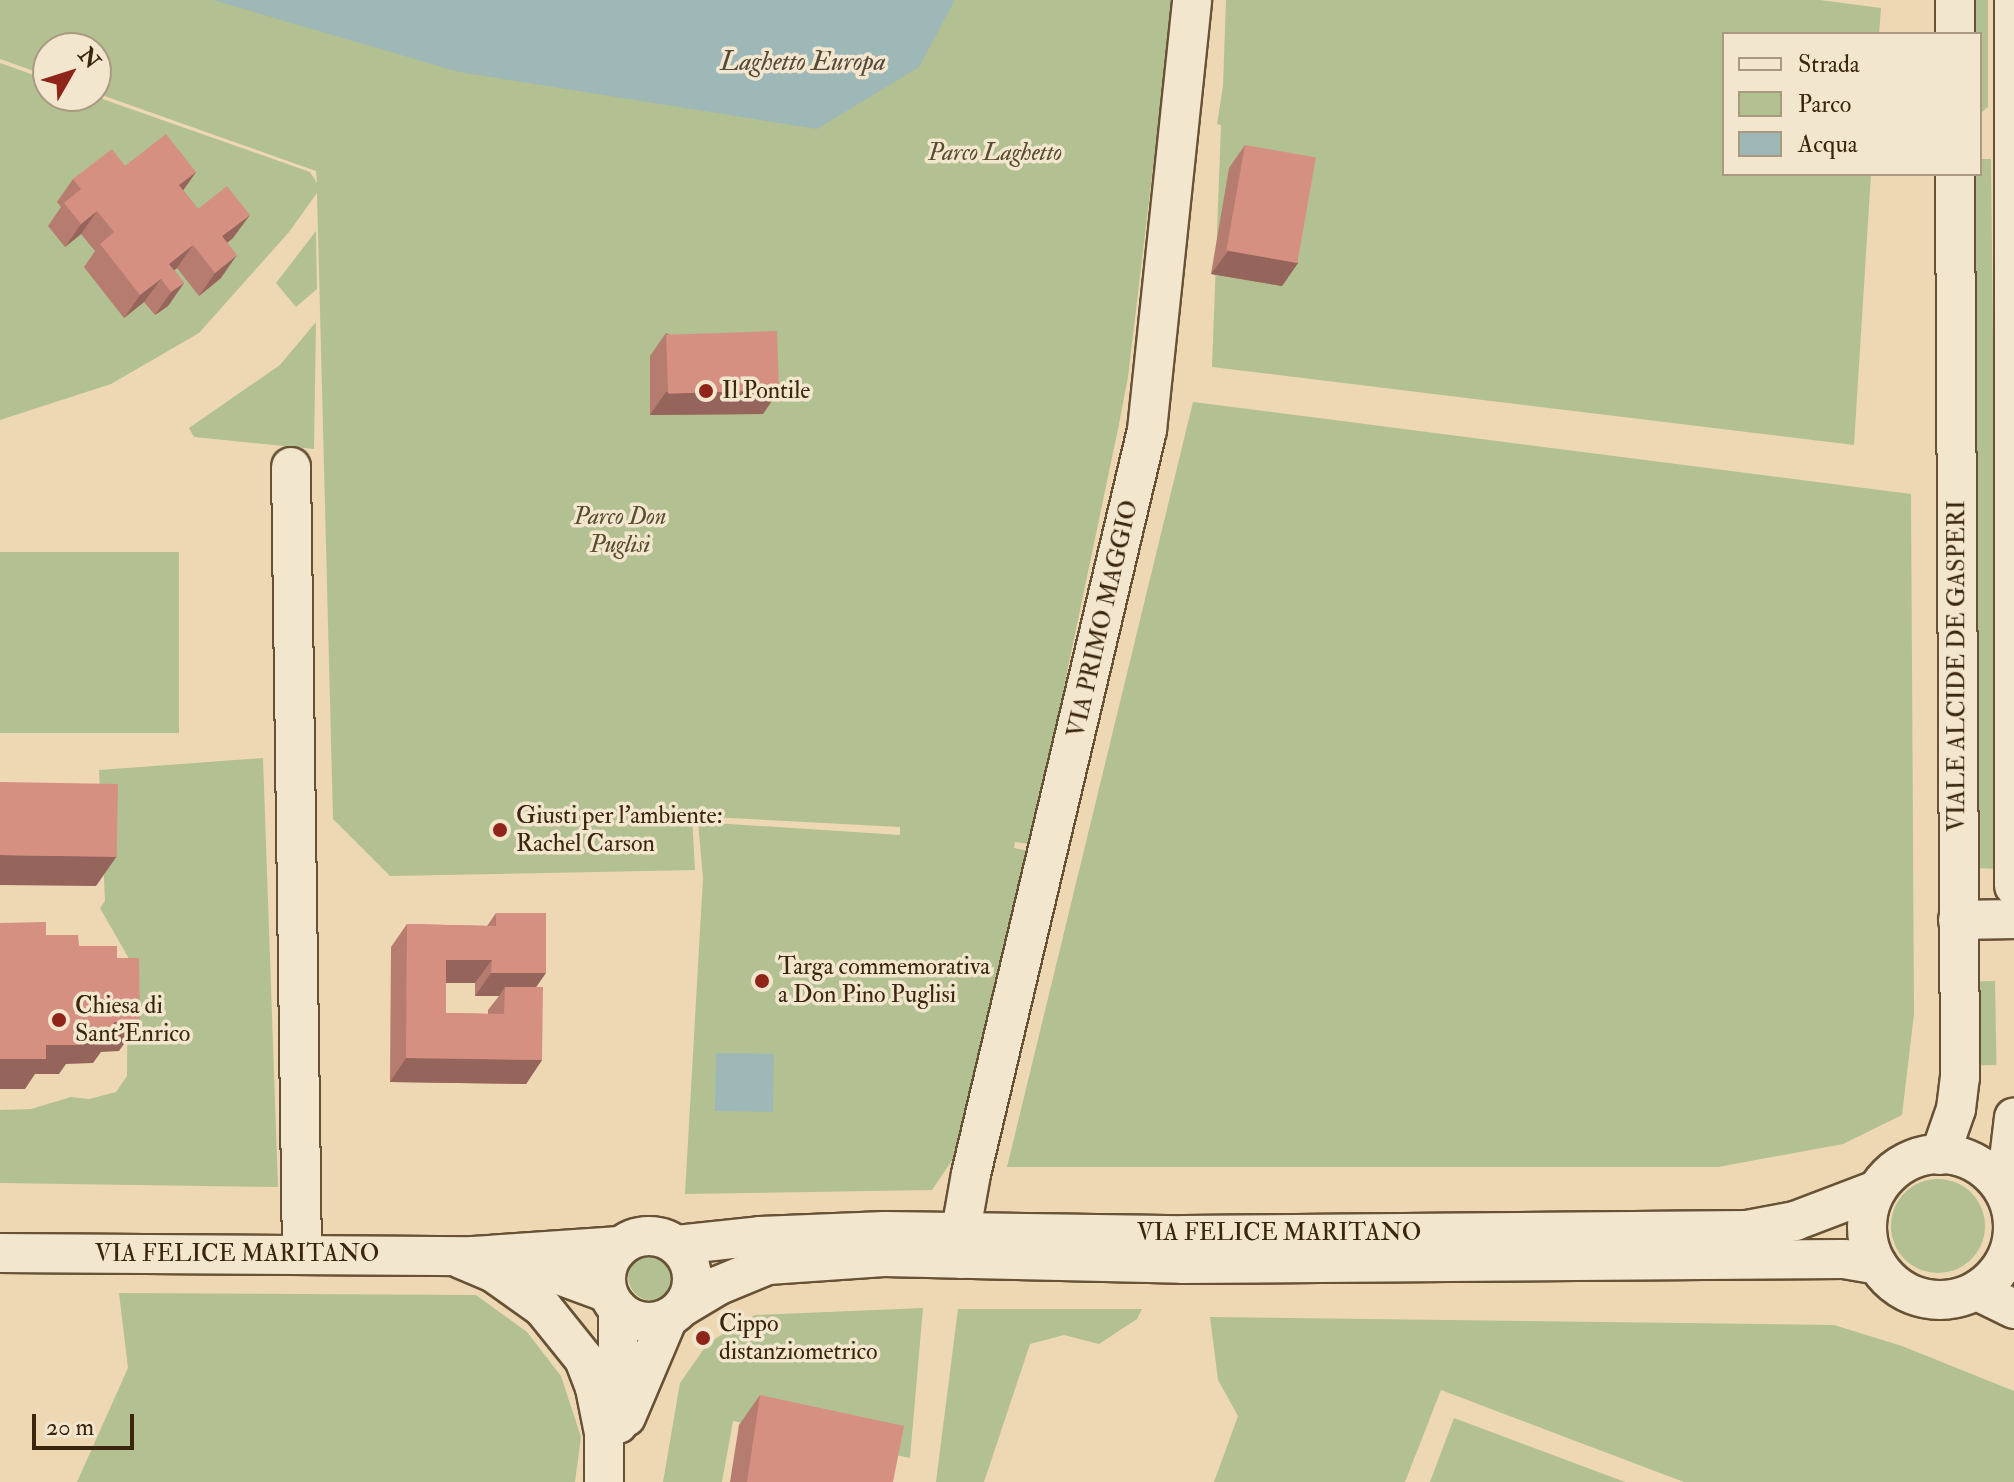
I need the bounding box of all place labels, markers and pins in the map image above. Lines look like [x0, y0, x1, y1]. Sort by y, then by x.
place label: Il Pontile [722, 377, 810, 405]
marker: Il Pontile [697, 382, 715, 400]
place label: Giusti per l'ambiente: Rachel Carson [516, 802, 723, 858]
marker: Giusti per l'ambiente: Rachel Carson [491, 821, 509, 839]
place label: Targa commemorativa a Don Pino Puglisi [778, 953, 990, 1009]
marker: Targa commemorativa a Don Pino Puglisi [753, 972, 771, 990]
place label: Chiesa di Sant'Enrico [75, 992, 190, 1048]
marker: Chiesa di Sant'Enrico [50, 1011, 68, 1029]
place label: Cippo distanziometrico [719, 1310, 878, 1366]
marker: Cippo distanziometrico [694, 1329, 712, 1347]

